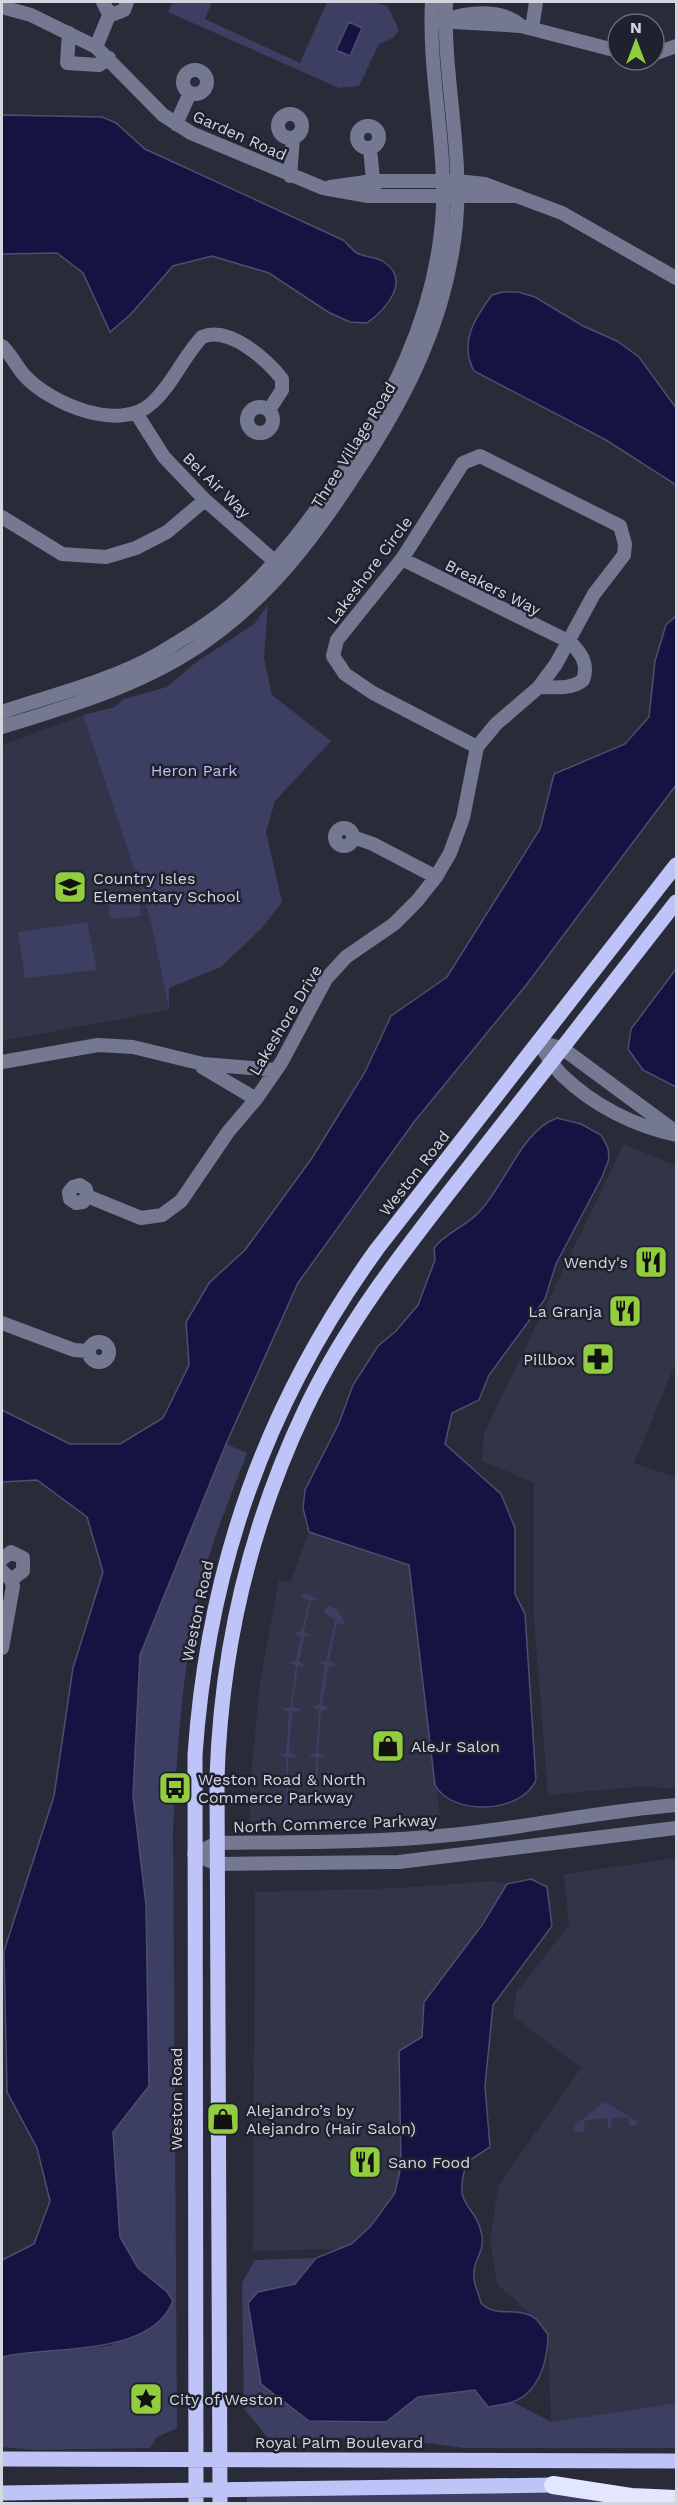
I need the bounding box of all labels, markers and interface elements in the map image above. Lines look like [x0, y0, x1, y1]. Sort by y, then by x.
north arrow [606, 12, 666, 72]
text: N [630, 18, 642, 37]
street label: Garden Road [190, 106, 290, 165]
street label: Three Village Road [307, 379, 400, 512]
street label: Bel Air Way [179, 448, 255, 523]
street label: Lakeshore Circle [323, 513, 416, 628]
street label: Breakers Way [442, 555, 544, 620]
park label: Heron Park [151, 761, 237, 780]
school or university icon: Country Isles Elementary School [52, 869, 88, 905]
place label: Country Isles Elementary School [93, 869, 241, 906]
street label: Lakeshore Drive [245, 962, 326, 1079]
street label: Weston Road [375, 1127, 454, 1220]
restaurant icon: Wendy's [633, 1244, 669, 1280]
place label: Wendy's [564, 1253, 628, 1272]
restaurant icon: La Granja [607, 1293, 643, 1329]
place label: La Granja [528, 1302, 602, 1321]
pharmacy icon: Pillbox [580, 1341, 616, 1377]
place label: Pillbox [523, 1350, 575, 1369]
street label: Weston Road [177, 1559, 218, 1664]
shop icon: AleJr Salon [370, 1728, 406, 1764]
place label: AleJr Salon [411, 1737, 500, 1756]
bus stop icon: Weston Road & North Commerce Parkway [157, 1770, 193, 1806]
place label: Weston Road & North Commerce Parkway [198, 1770, 366, 1807]
street label: North Commerce Parkway [233, 1810, 438, 1837]
street label: Weston Road [167, 2047, 186, 2151]
shop icon: Alejandro’s by Alejandro (Hair Salon) [205, 2101, 241, 2137]
place label: Alejandro’s by Alejandro (Hair Salon) [246, 2101, 416, 2138]
restaurant icon: Sano Food [347, 2144, 383, 2180]
place label: Sano Food [388, 2153, 470, 2172]
place icon: City of Weston [128, 2381, 164, 2417]
place label: City of Weston [169, 2390, 283, 2409]
street label: Royal Palm Boulevard [255, 2433, 423, 2452]

